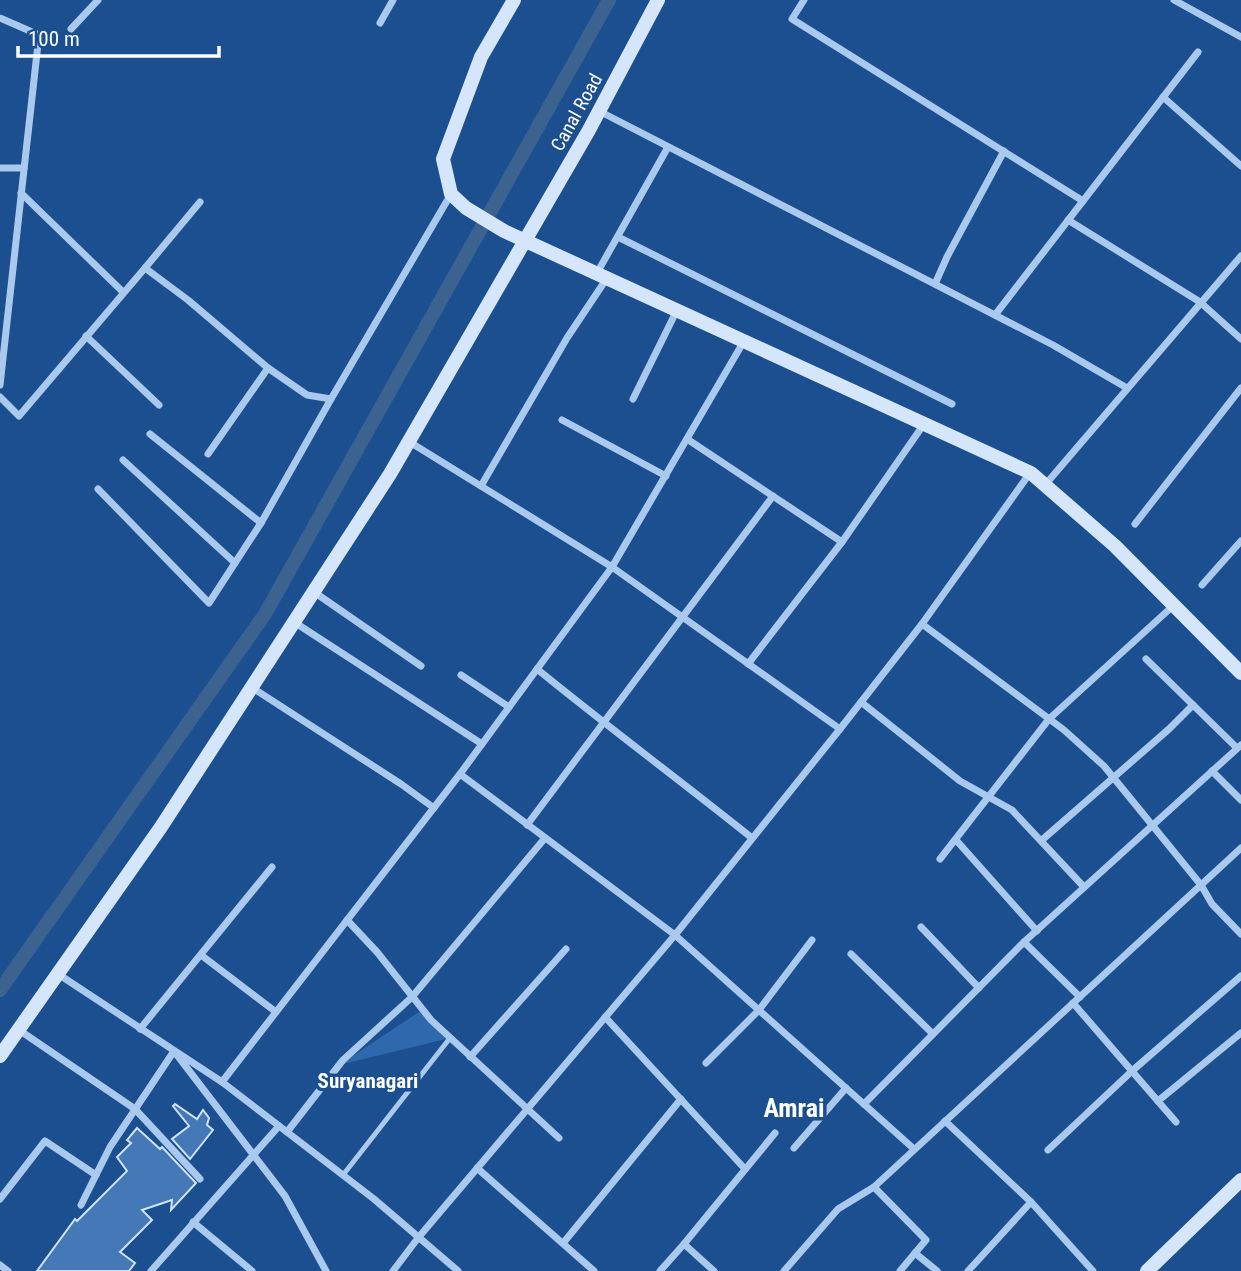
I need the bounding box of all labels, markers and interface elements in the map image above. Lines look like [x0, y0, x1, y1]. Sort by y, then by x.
scale bar [18, 14, 219, 58]
text: 100 m [28, 27, 80, 51]
street label: Canal Road [546, 69, 607, 155]
district label: Suryanagari [318, 1069, 418, 1093]
district label: Amrai [763, 1093, 825, 1123]

